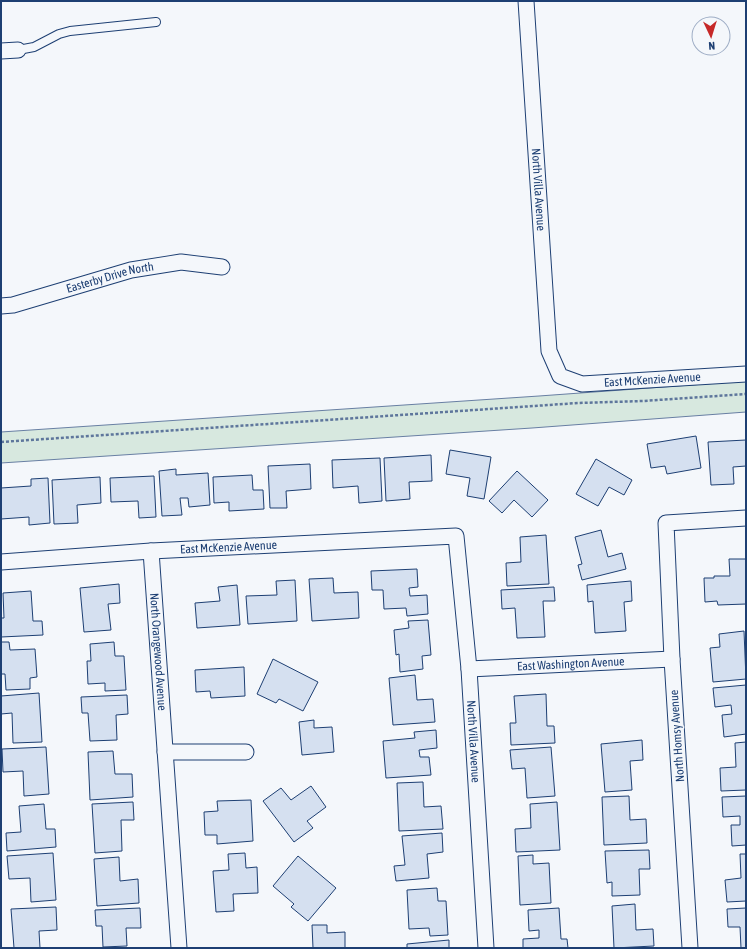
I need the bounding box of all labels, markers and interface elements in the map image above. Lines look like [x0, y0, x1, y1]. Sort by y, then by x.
north arrow [691, 16, 731, 56]
text: N [708, 40, 715, 52]
street label: North Villa Avenue [529, 148, 548, 231]
street label: Easterby Drive North [65, 259, 155, 296]
street label: East McKenzie Avenue [604, 370, 701, 390]
street label: East McKenzie Avenue [180, 538, 277, 557]
street label: North Orangewood Avenue [147, 592, 169, 711]
street label: East Washington Avenue [517, 654, 625, 674]
street label: North Homsy Avenue [667, 689, 687, 783]
street label: North Villa Avenue [464, 700, 483, 783]

